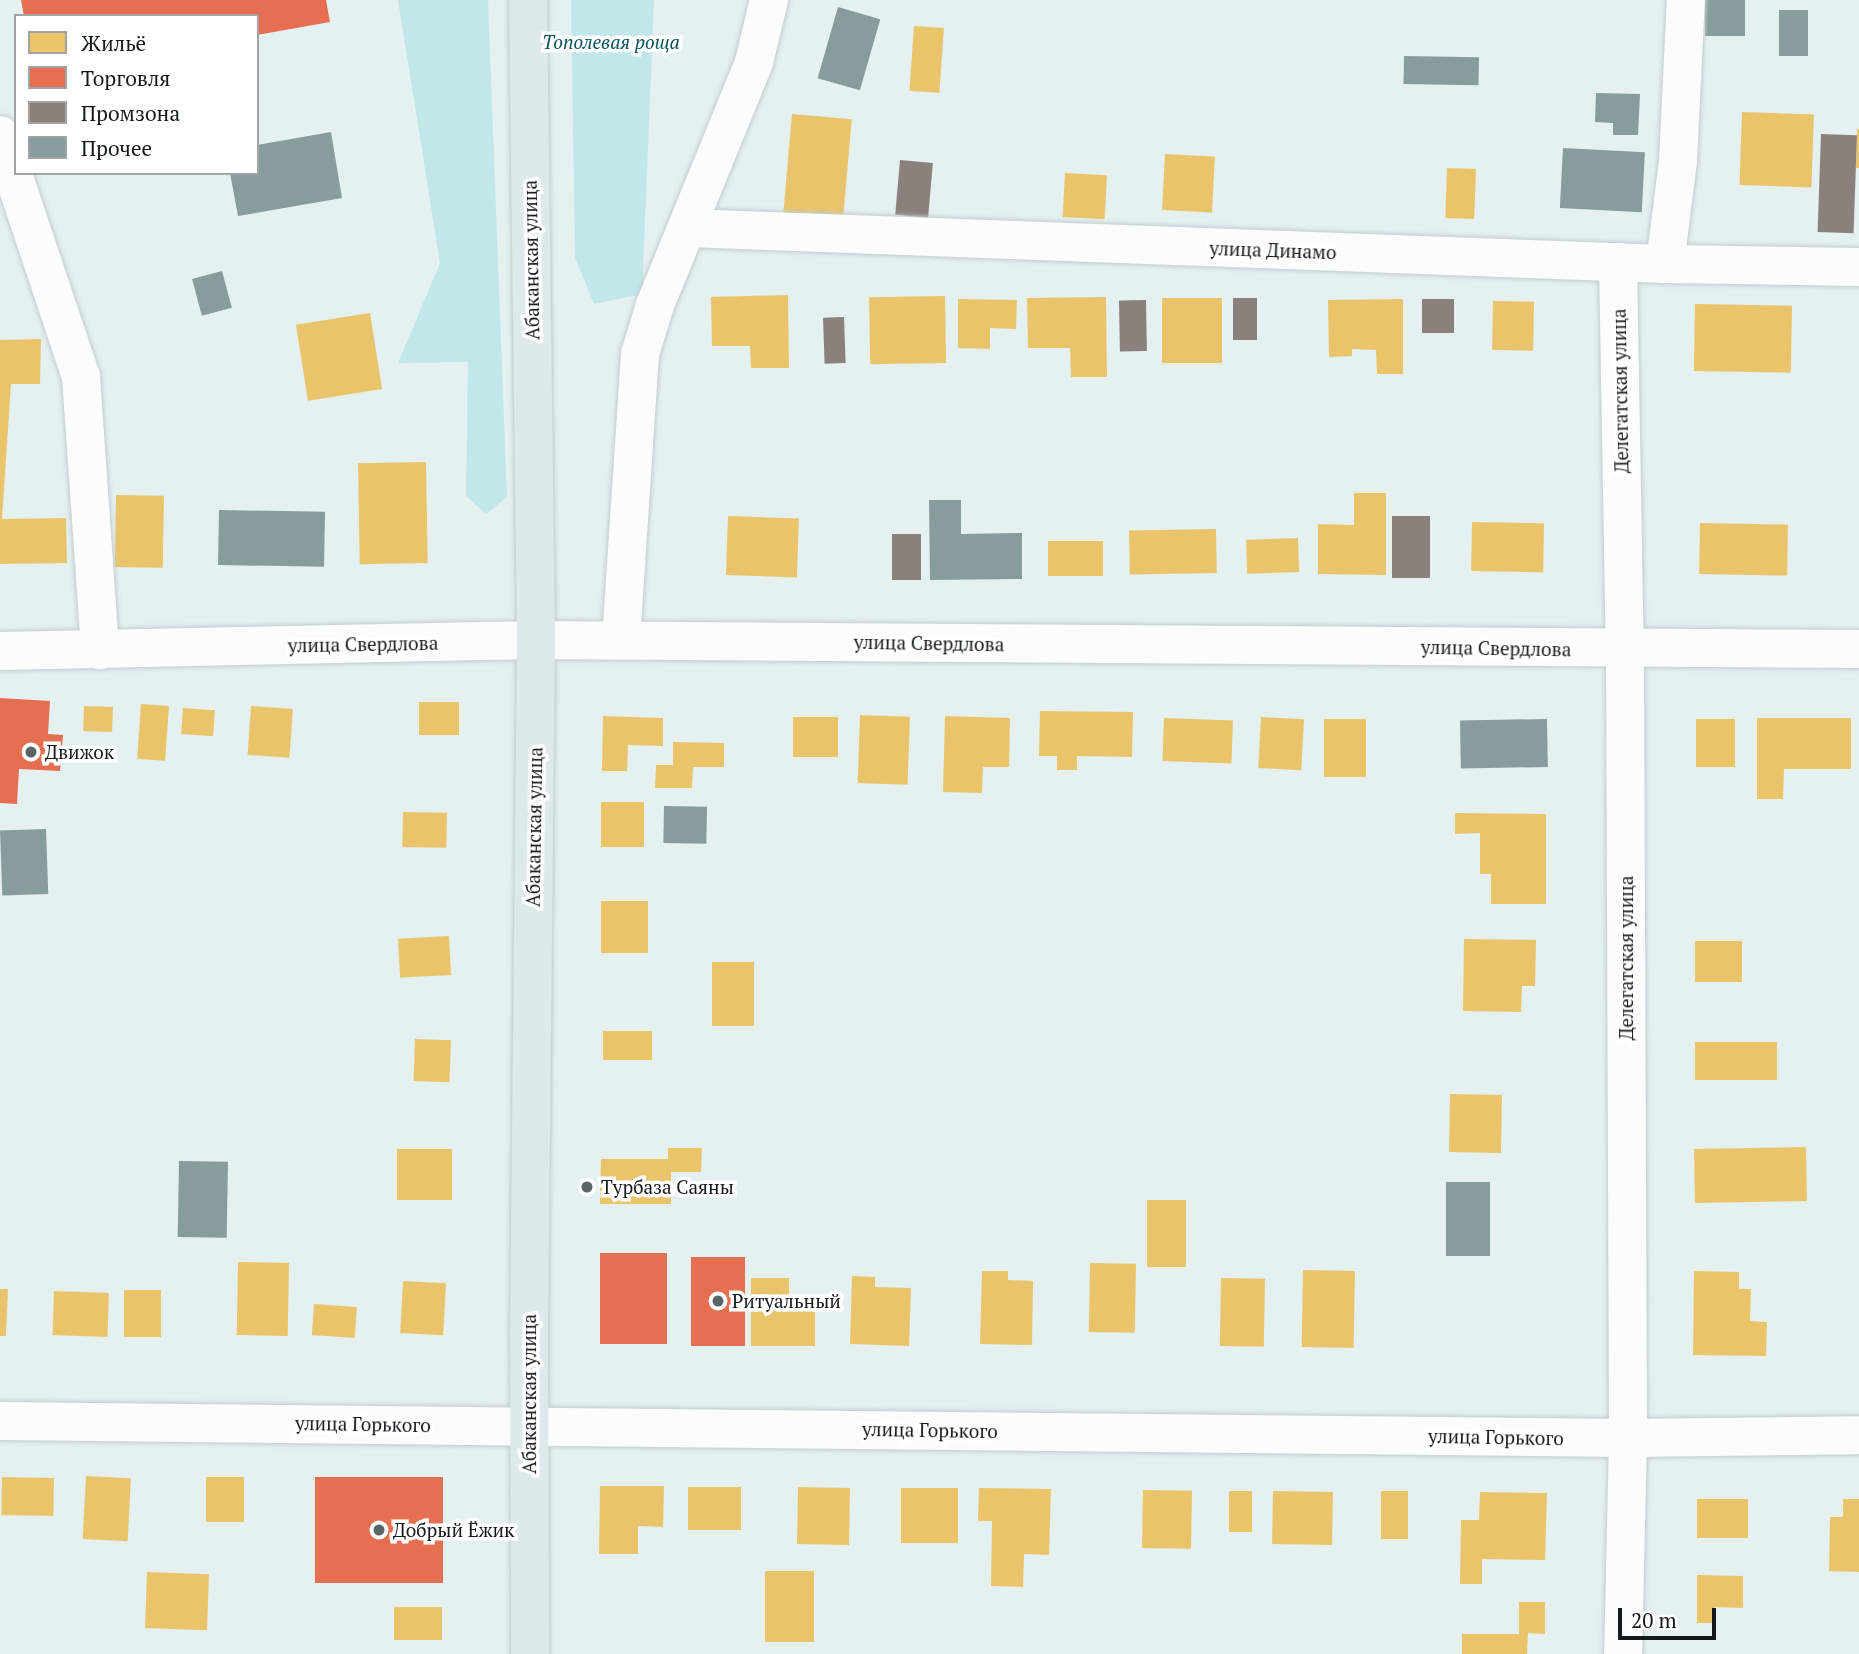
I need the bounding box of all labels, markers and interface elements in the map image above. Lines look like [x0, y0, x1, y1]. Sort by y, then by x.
legend [14, 14, 259, 175]
text: Жильё [81, 29, 146, 57]
park label: Тополевая роща [542, 31, 680, 53]
text: Торговля [81, 64, 170, 92]
text: Промзона [81, 99, 180, 127]
text: Прочее [81, 134, 152, 162]
street label: Абаканская улица [518, 180, 544, 340]
street label: улица Динамо [1209, 236, 1337, 264]
street label: Делегатская улица [1607, 308, 1633, 474]
street label: улица Свердлова [854, 630, 1004, 656]
street label: улица Свердлова [288, 631, 438, 657]
street label: улица Свердлова [1421, 635, 1571, 661]
place label: Движок [45, 741, 114, 763]
marker: Движок [23, 744, 39, 760]
street label: Абаканская улица [521, 747, 547, 907]
street label: Делегатская улица [1615, 876, 1637, 1040]
place label: Турбаза Саяны [601, 1176, 734, 1198]
marker: Турбаза Саяны [579, 1179, 595, 1195]
place label: Ритуальный [732, 1290, 841, 1312]
marker: Ритуальный [710, 1293, 726, 1309]
street label: Абаканская улица [518, 1314, 540, 1474]
street label: улица Горького [295, 1411, 431, 1437]
street label: улица Горького [862, 1417, 998, 1443]
street label: улица Горького [1428, 1424, 1564, 1450]
place label: Добрый Ёжик [393, 1519, 514, 1541]
marker: Добрый Ёжик [371, 1522, 387, 1538]
scale bar [1621, 1594, 1719, 1638]
text: 20 m [1631, 1606, 1677, 1634]

